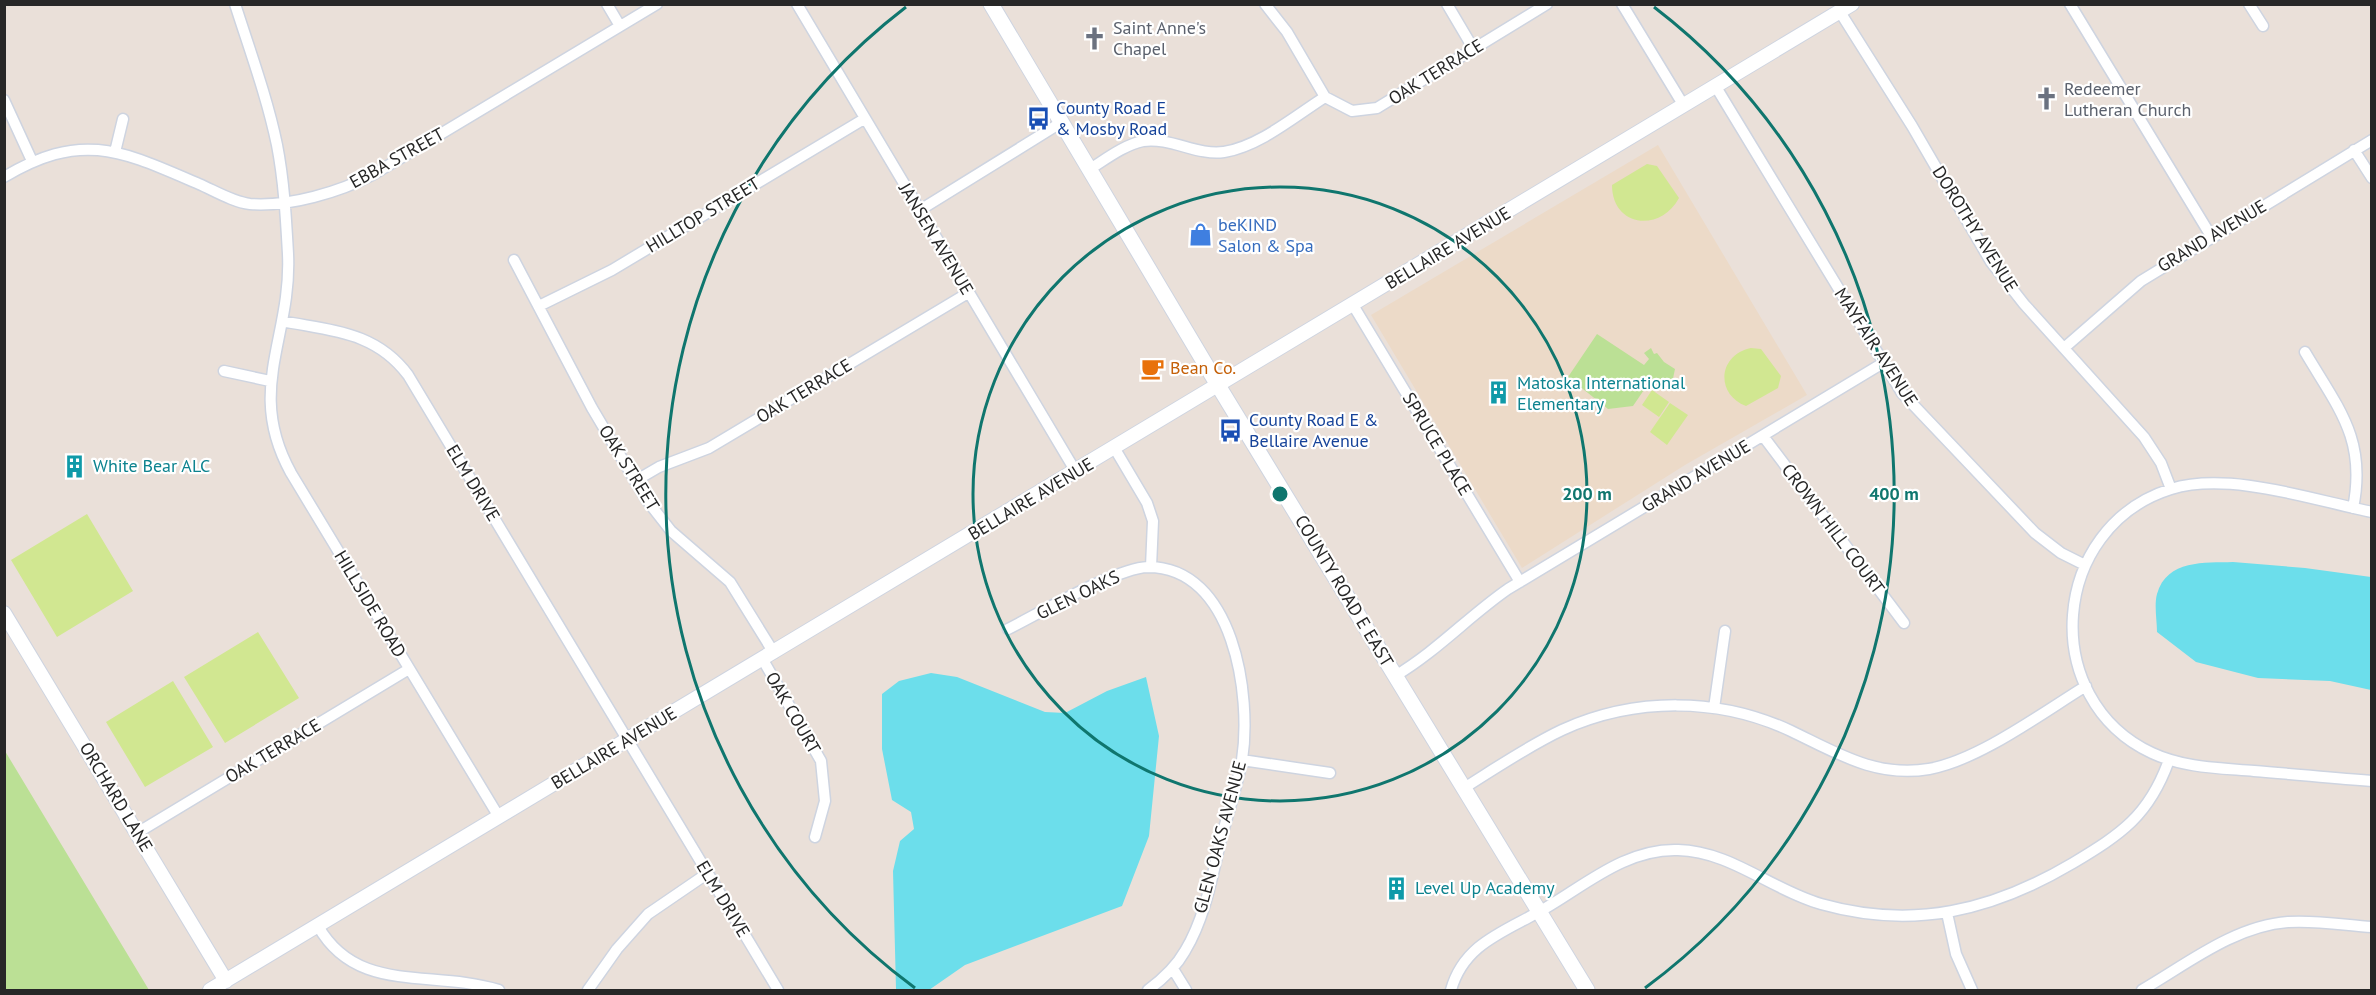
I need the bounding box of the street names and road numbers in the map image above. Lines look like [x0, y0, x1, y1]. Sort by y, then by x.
street label: OAK TERRACE [1384, 33, 1487, 110]
street label: EBBA STREET [345, 122, 448, 193]
street label: DOROTHY AVENUE [1927, 161, 2023, 296]
street label: HILLTOP STREET [642, 172, 764, 258]
street label: JANSEN AVENUE [893, 178, 979, 299]
street label: GRAND AVENUE [2153, 194, 2270, 277]
street label: BELLAIRE AVENUE [1381, 201, 1515, 294]
street label: MAYFAIR AVENUE [1830, 283, 1923, 410]
street label: OAK TERRACE [752, 353, 856, 428]
street label: SPRUCE PLACE [1398, 388, 1477, 500]
street label: OAK STREET [594, 420, 665, 515]
street label: GRAND AVENUE [1637, 434, 1754, 517]
street label: ELM DRIVE [442, 440, 505, 525]
street label: BELLAIRE AVENUE [964, 452, 1098, 545]
street label: CROWN HILL COURT [1777, 459, 1890, 598]
street label: COUNTY ROAD E EAST [1290, 511, 1399, 671]
street label: HILLSIDE ROAD [329, 546, 411, 662]
street label: GLEN OAKS [1032, 565, 1123, 625]
street label: OAK COURT [761, 668, 826, 758]
street label: BELLAIRE AVENUE [547, 701, 681, 794]
street label: OAK TERRACE [221, 713, 325, 788]
street label: ORCHARD LANE [75, 738, 158, 856]
street label: GLEN OAKS AVENUE [1188, 758, 1251, 916]
street label: ELM DRIVE [692, 856, 755, 941]

